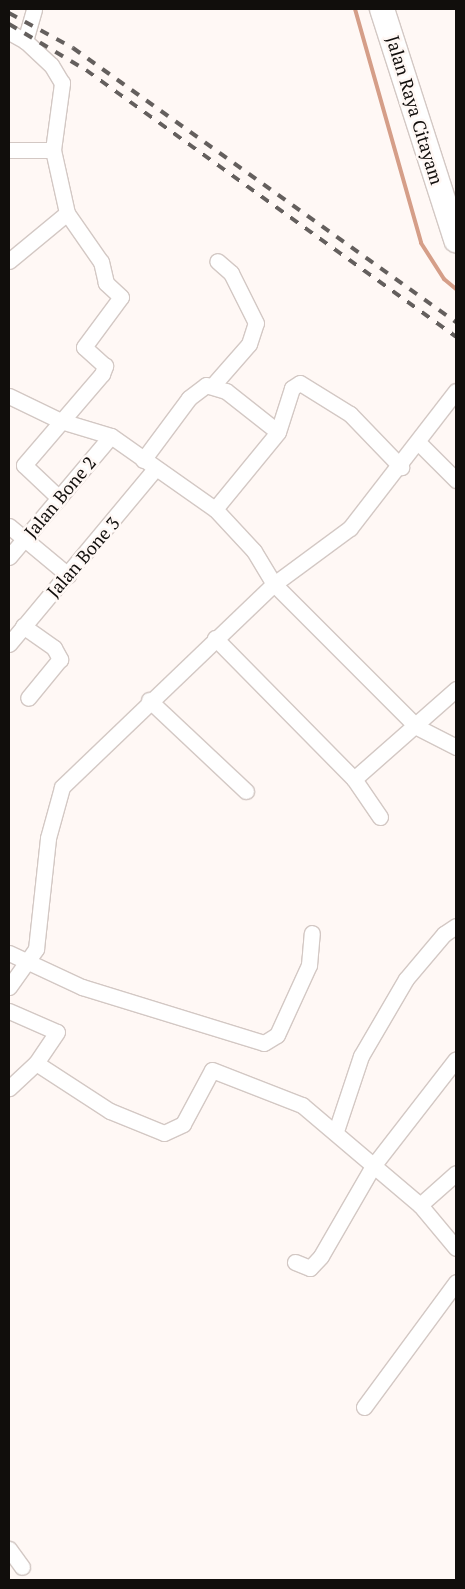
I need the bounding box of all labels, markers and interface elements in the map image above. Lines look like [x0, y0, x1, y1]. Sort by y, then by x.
street label: Jalan Raya Citayam [382, 33, 448, 187]
street label: Jalan Bone 2 [20, 452, 100, 542]
street label: Jalan Bone 3 [42, 512, 124, 602]

